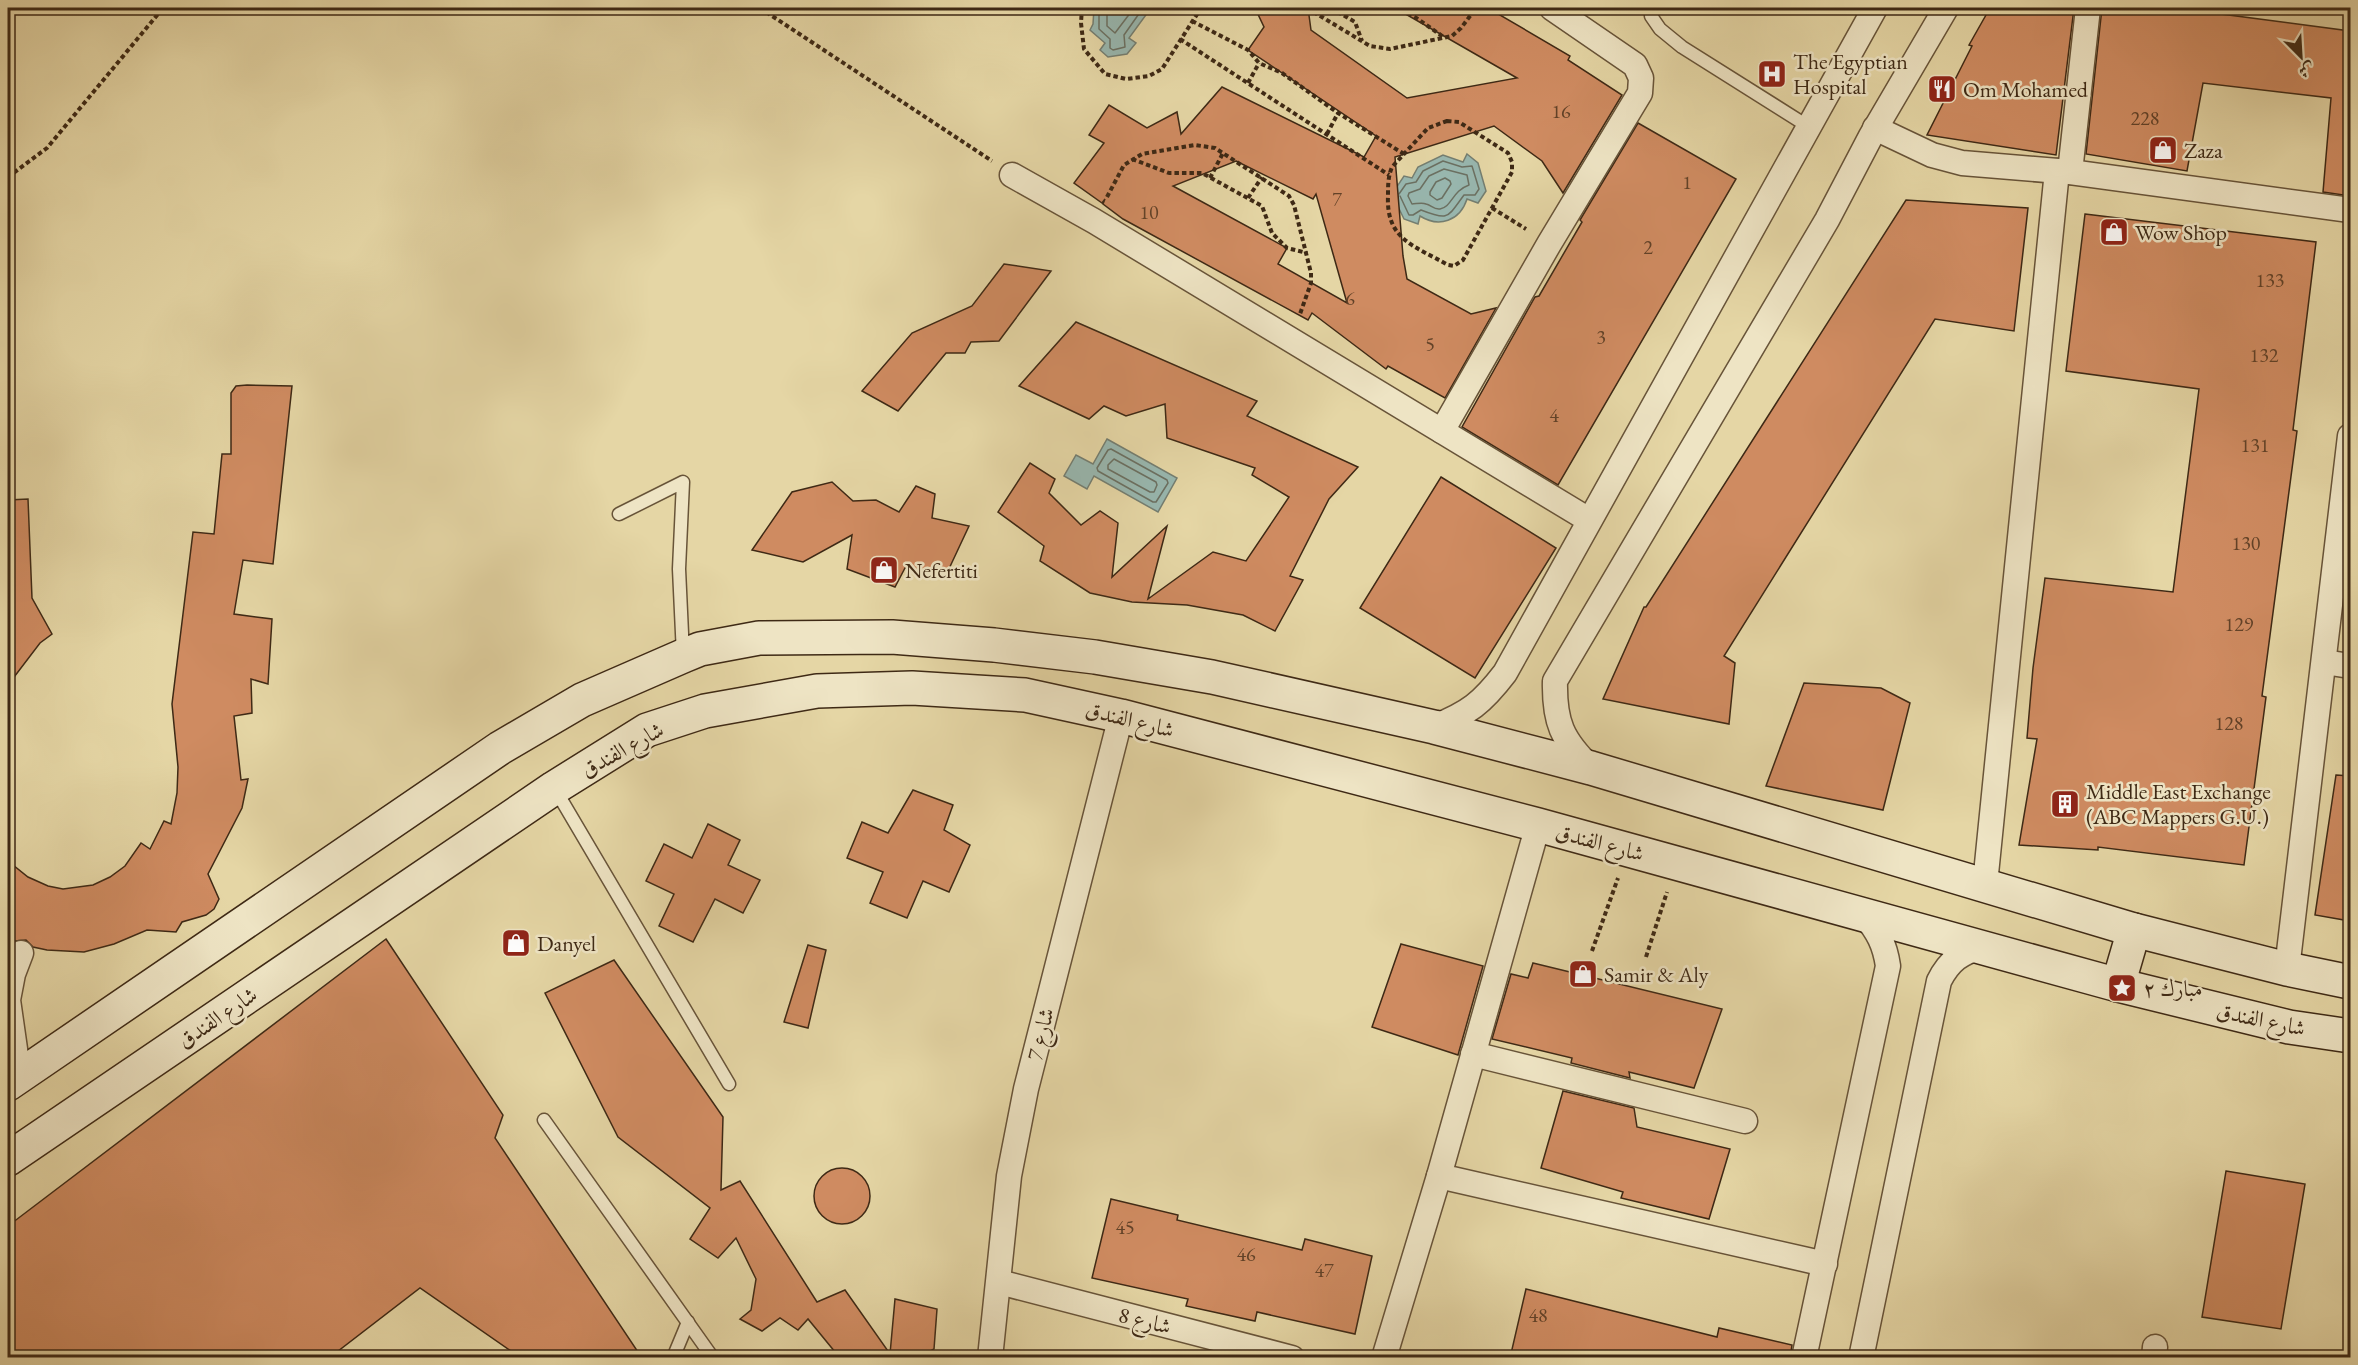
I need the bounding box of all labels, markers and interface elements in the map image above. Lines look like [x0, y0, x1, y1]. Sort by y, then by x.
north arrow [2271, 27, 2331, 87]
place label: The Egyptian Hospital [1793, 47, 1908, 101]
text: ش [2295, 57, 2318, 83]
hospital icon: The Egyptian Hospital [1756, 58, 1788, 90]
restaurant icon: Om Mohamed [1926, 73, 1958, 105]
place label: Om Mohamed [1963, 75, 2089, 104]
house number: 16 [1551, 98, 1571, 124]
house number: 228 [2131, 105, 2159, 131]
shop icon: Zaza [2147, 134, 2179, 166]
place label: Zaza [2184, 136, 2223, 165]
house number: 1 [1682, 169, 1692, 195]
house number: 7 [1332, 186, 1342, 212]
house number: 10 [1139, 199, 1159, 225]
shop icon: Wow Shop [2098, 216, 2130, 248]
place label: Wow Shop [2135, 218, 2227, 247]
house number: 2 [1643, 234, 1653, 260]
house number: 133 [2256, 267, 2284, 293]
house number: 6 [1345, 285, 1355, 311]
house number: 3 [1596, 324, 1606, 350]
house number: 5 [1425, 331, 1435, 357]
house number: 132 [2250, 342, 2279, 368]
house number: 4 [1549, 402, 1559, 428]
house number: 131 [2241, 432, 2269, 458]
house number: 130 [2232, 530, 2261, 556]
shop icon: Nefertiti [868, 554, 900, 586]
place label: Nefertiti [905, 556, 978, 585]
house number: 129 [2225, 611, 2254, 637]
street label: شارع الفندق [1082, 694, 1177, 748]
house number: 128 [2215, 710, 2243, 736]
street label: شارع الفندق [576, 715, 671, 788]
place label: Middle East Exchange (ABC Mappers G.U.) [2086, 777, 2271, 831]
building icon: Middle East Exchange (ABC Mappers G.U.) [2049, 788, 2081, 820]
street label: شارع الفندق [1551, 817, 1647, 872]
shop icon: Danyel [500, 927, 532, 959]
place label: Danyel [537, 929, 596, 958]
shop icon: Samir & Aly [1567, 958, 1599, 990]
place label: Samir & Aly [1604, 960, 1709, 989]
place icon: مبارك ٢ [2106, 972, 2138, 1004]
place label: مبارك ٢ [2143, 974, 2202, 1003]
street label: شارع الفندق [172, 980, 265, 1058]
street label: شارع الفندق [2213, 996, 2308, 1047]
street label: شارع 7 [1020, 1005, 1065, 1064]
house number: 45 [1115, 1214, 1135, 1240]
house number: 46 [1236, 1241, 1256, 1267]
house number: 47 [1314, 1257, 1334, 1283]
street label: شارع 8 [1115, 1300, 1174, 1345]
house number: 48 [1528, 1302, 1548, 1328]

